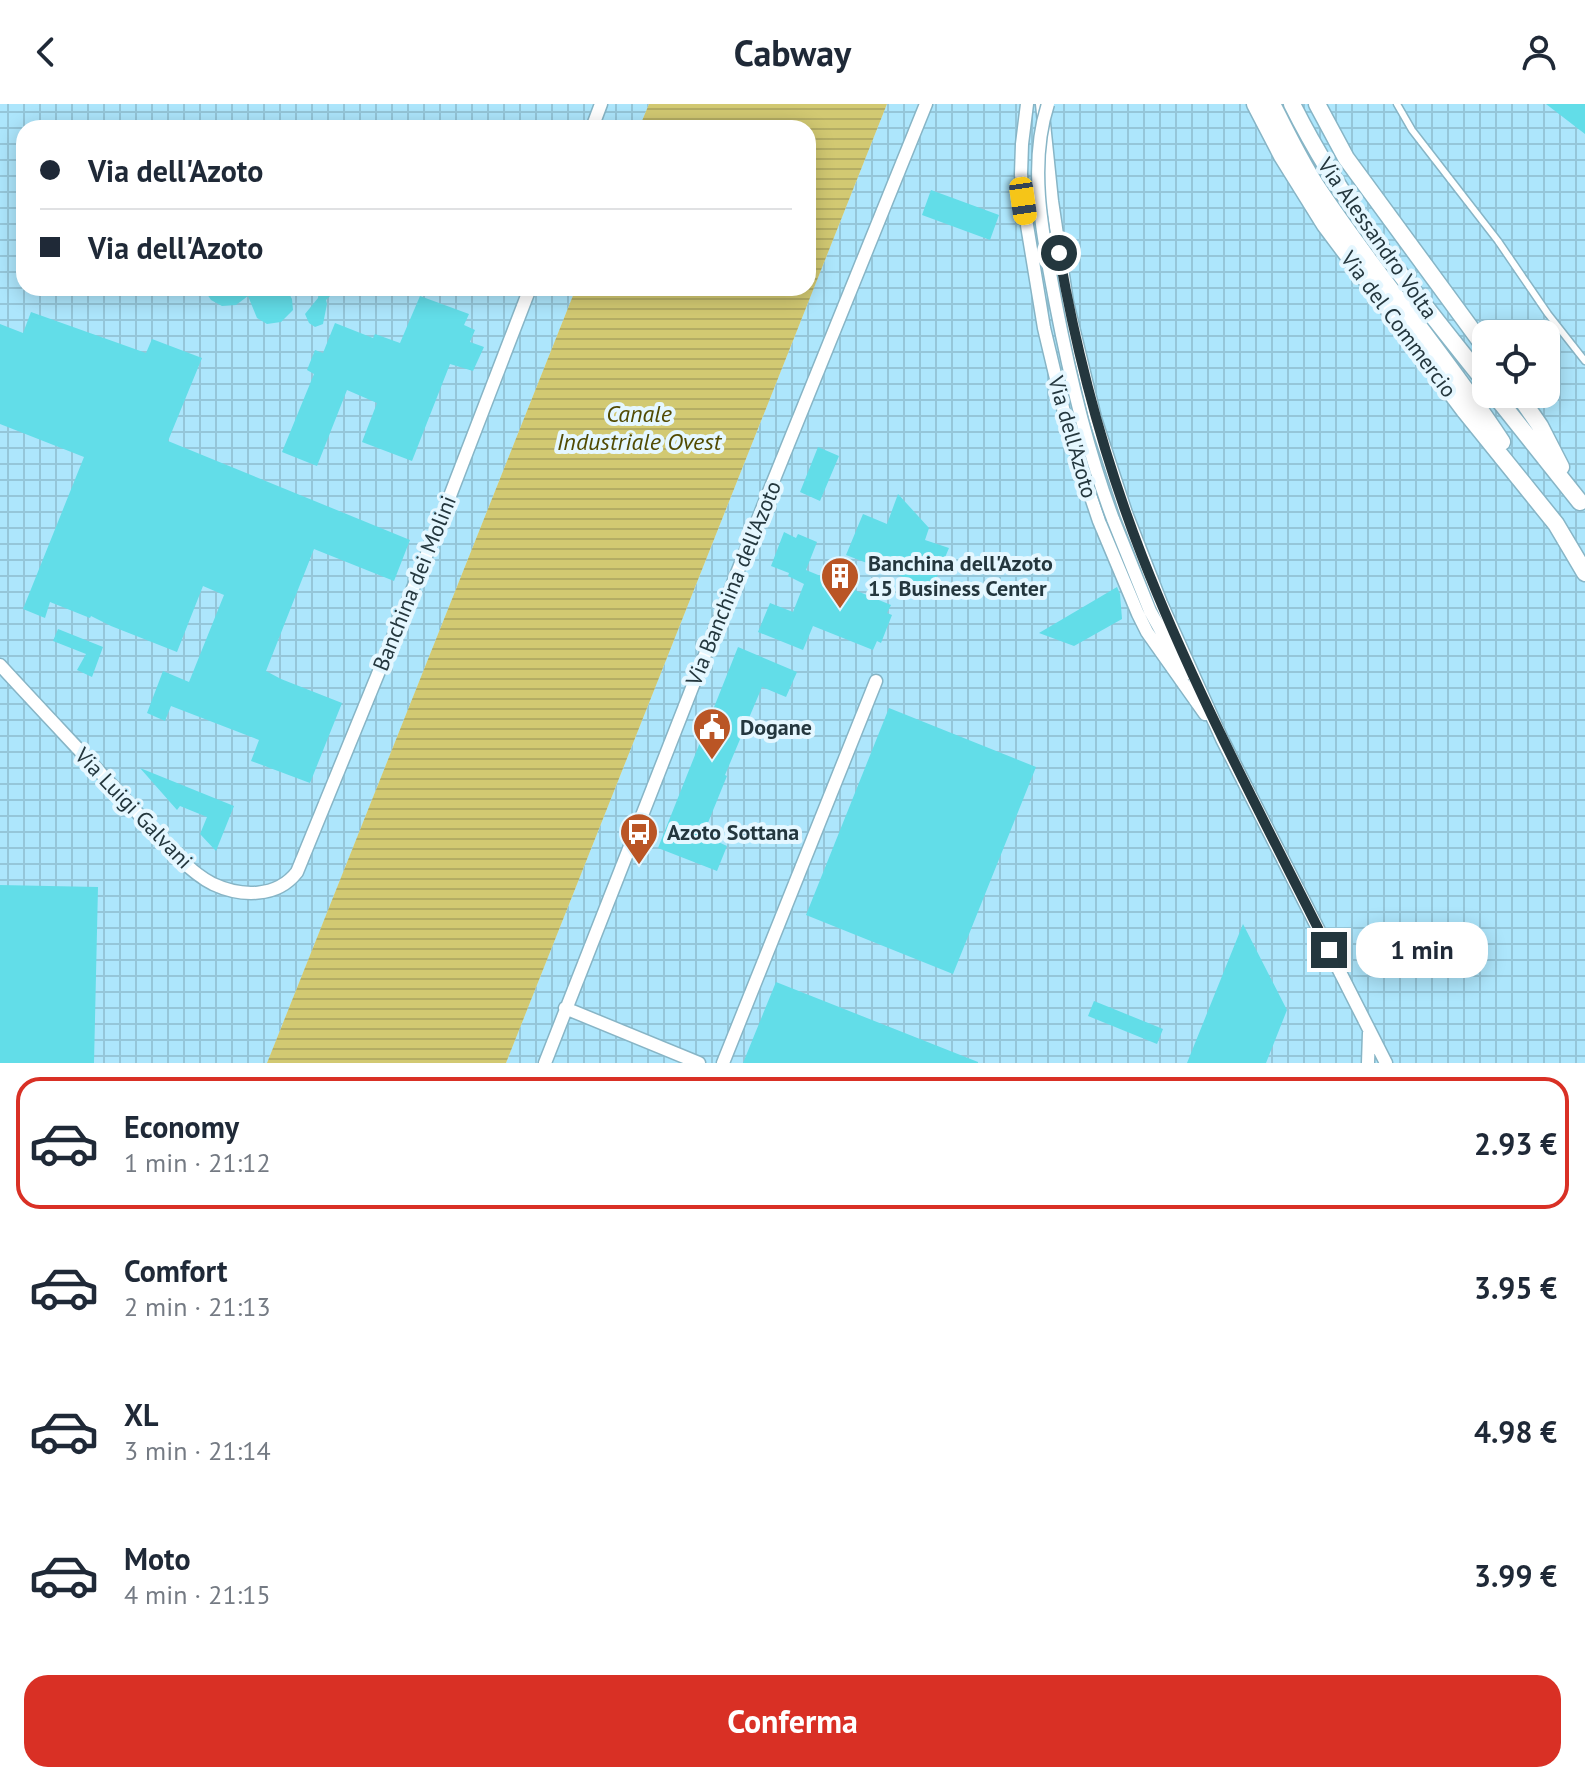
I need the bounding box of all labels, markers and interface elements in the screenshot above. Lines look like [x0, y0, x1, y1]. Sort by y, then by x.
text: Cabway [734, 29, 851, 76]
icon: back [24, 30, 68, 74]
icon: person [1517, 30, 1561, 74]
text: Via dell'Azoto [88, 151, 263, 190]
street label: Via Alessandro Volta [1311, 151, 1444, 324]
car [1008, 176, 1038, 226]
text: Via dell'Azoto [88, 228, 263, 267]
route start [1041, 235, 1077, 271]
street label: Via del Commercio [1334, 244, 1463, 403]
map controls [1472, 320, 1560, 408]
button: locate [1472, 320, 1560, 408]
street label: Via dell'Azoto [1042, 372, 1104, 501]
water label: Canale Industriale Ovest [557, 398, 723, 457]
street label: Via Banchina dell'Azoto [679, 477, 787, 690]
street label: Banchina dei Molini [366, 491, 462, 675]
place label: Banchina dell'Azoto 15 Business Center [868, 549, 1053, 602]
building icon: Banchina dell'Azoto 15 Business Center [819, 555, 861, 610]
public building icon: Dogane [691, 706, 733, 761]
place label: Dogane [740, 713, 812, 741]
street label: Via Luigi Galvani [68, 741, 199, 874]
bus stop icon: Azoto Sottana [618, 811, 660, 866]
place label: Azoto Sottana [667, 818, 799, 846]
callout: 1 min [1357, 922, 1489, 978]
route end [1311, 932, 1347, 968]
text: 1 min [1390, 933, 1454, 966]
icon: car [28, 1107, 100, 1179]
text: Economy [124, 1107, 239, 1146]
text: 2.93 € [1474, 1124, 1557, 1163]
text: 1 min · 21:12 [124, 1146, 271, 1179]
icon: car [28, 1251, 100, 1323]
text: Comfort [124, 1251, 227, 1290]
text: 3.95 € [1474, 1268, 1557, 1307]
text: 2 min · 21:13 [124, 1290, 271, 1323]
icon: car [28, 1395, 100, 1467]
text: XL [124, 1395, 158, 1434]
text: 4.98 € [1474, 1412, 1557, 1451]
text: 3 min · 21:14 [124, 1434, 271, 1467]
icon: car [28, 1539, 100, 1611]
text: Moto [124, 1539, 191, 1578]
text: 3.99 € [1474, 1556, 1557, 1595]
text: 4 min · 21:15 [124, 1578, 271, 1611]
button: Conferma [24, 1675, 1561, 1767]

